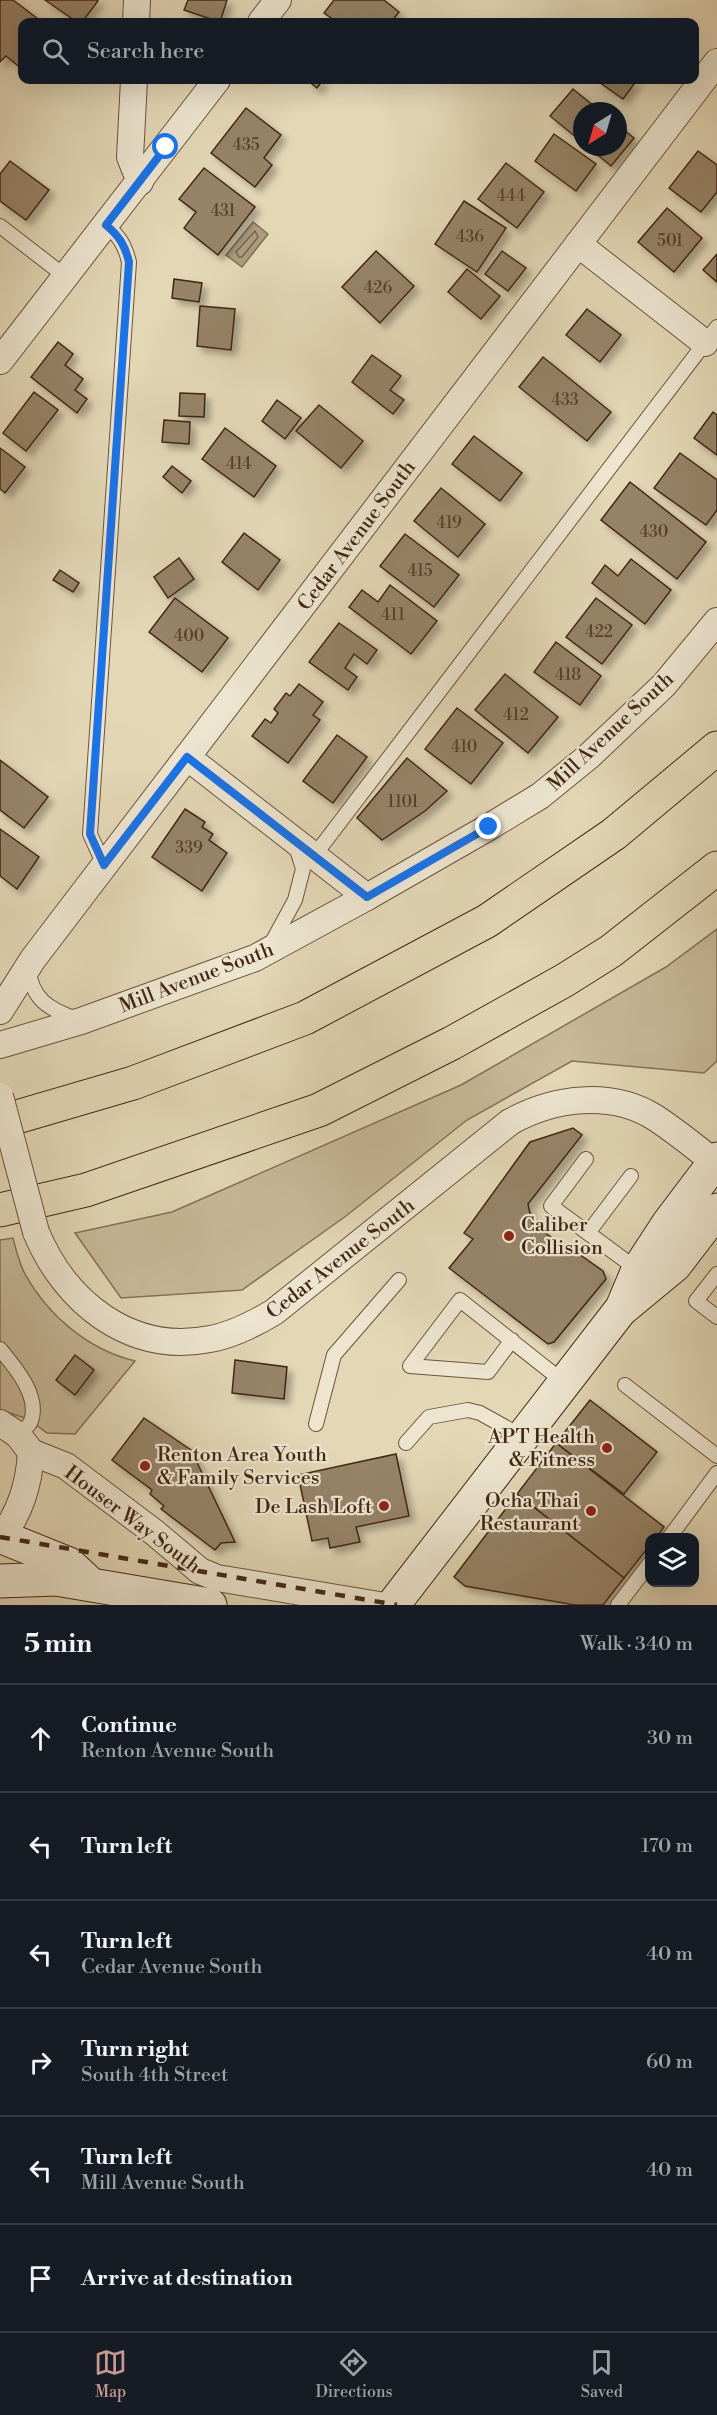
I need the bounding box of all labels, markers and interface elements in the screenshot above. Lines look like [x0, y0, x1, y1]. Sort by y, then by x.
search box [18, 18, 699, 84]
icon: search [39, 35, 72, 68]
text: Search here [87, 38, 204, 65]
north arrow [573, 102, 627, 156]
route start [152, 133, 178, 159]
house number: 435 [232, 135, 260, 155]
house number: 444 [496, 186, 526, 206]
house number: 431 [211, 201, 236, 221]
house number: 436 [456, 227, 484, 247]
house number: 501 [657, 231, 683, 251]
house number: 426 [364, 278, 392, 298]
house number: 433 [551, 390, 579, 410]
house number: 414 [226, 454, 252, 474]
street label: Cedar Avenue South [293, 456, 422, 616]
house number: 419 [436, 513, 462, 533]
house number: 430 [640, 522, 668, 542]
house number: 415 [407, 561, 433, 581]
house number: 411 [381, 605, 405, 625]
house number: 422 [585, 622, 613, 642]
house number: 400 [174, 626, 204, 646]
house number: 418 [555, 665, 581, 685]
street label: Mill Avenue South [543, 667, 679, 797]
house number: 412 [503, 705, 529, 725]
house number: 410 [451, 737, 477, 757]
house number: 1101 [388, 792, 418, 812]
route end [475, 813, 501, 839]
house number: 339 [175, 838, 203, 858]
street label: Mill Avenue South [116, 937, 277, 1019]
street label: Cedar Avenue South [262, 1193, 420, 1325]
place label: Caliber Collision [521, 1213, 603, 1261]
marker: Caliber Collision [502, 1229, 516, 1243]
place label: APT Health & Fitness [487, 1425, 595, 1473]
marker: APT Health & Fitness [600, 1441, 614, 1455]
place label: Renton Area Youth & Family Services [157, 1443, 327, 1491]
marker: Renton Area Youth & Family Services [138, 1459, 152, 1473]
street label: Houser Way South [59, 1461, 205, 1580]
place label: Ocha Thai Restaurant [480, 1489, 579, 1537]
place label: De Lash Loft [255, 1495, 372, 1520]
marker: De Lash Loft [377, 1499, 391, 1513]
marker: Ocha Thai Restaurant [584, 1504, 598, 1518]
map controls [645, 1533, 699, 1587]
button: layers [645, 1533, 699, 1587]
text: 5 min [24, 1628, 92, 1660]
text: Walk · 340 m [580, 1632, 693, 1657]
text: Continue [81, 1712, 177, 1739]
icon: ahead [24, 1722, 57, 1755]
text: 30 m [647, 1726, 693, 1751]
text: Renton Avenue South [81, 1739, 274, 1764]
icon: left [24, 1830, 57, 1863]
text: Turn left [81, 1833, 172, 1860]
text: 170 m [641, 1834, 693, 1859]
text: Turn left [81, 1928, 172, 1955]
icon: left [24, 1938, 57, 1971]
text: 40 m [646, 1942, 693, 1967]
text: Cedar Avenue South [81, 1955, 262, 1980]
text: Turn right [81, 2036, 189, 2063]
icon: right [24, 2046, 57, 2079]
text: 60 m [646, 2050, 693, 2075]
text: South 4th Street [81, 2063, 228, 2088]
text: Turn left [81, 2144, 172, 2171]
icon: left [24, 2154, 57, 2187]
text: 40 m [646, 2158, 693, 2183]
text: Mill Avenue South [81, 2171, 245, 2196]
icon: arrive [24, 2262, 57, 2295]
text: Arrive at destination [81, 2265, 293, 2292]
tab: Map [94, 2346, 127, 2402]
tab: Directions [315, 2346, 393, 2402]
tab: Saved [581, 2346, 623, 2402]

